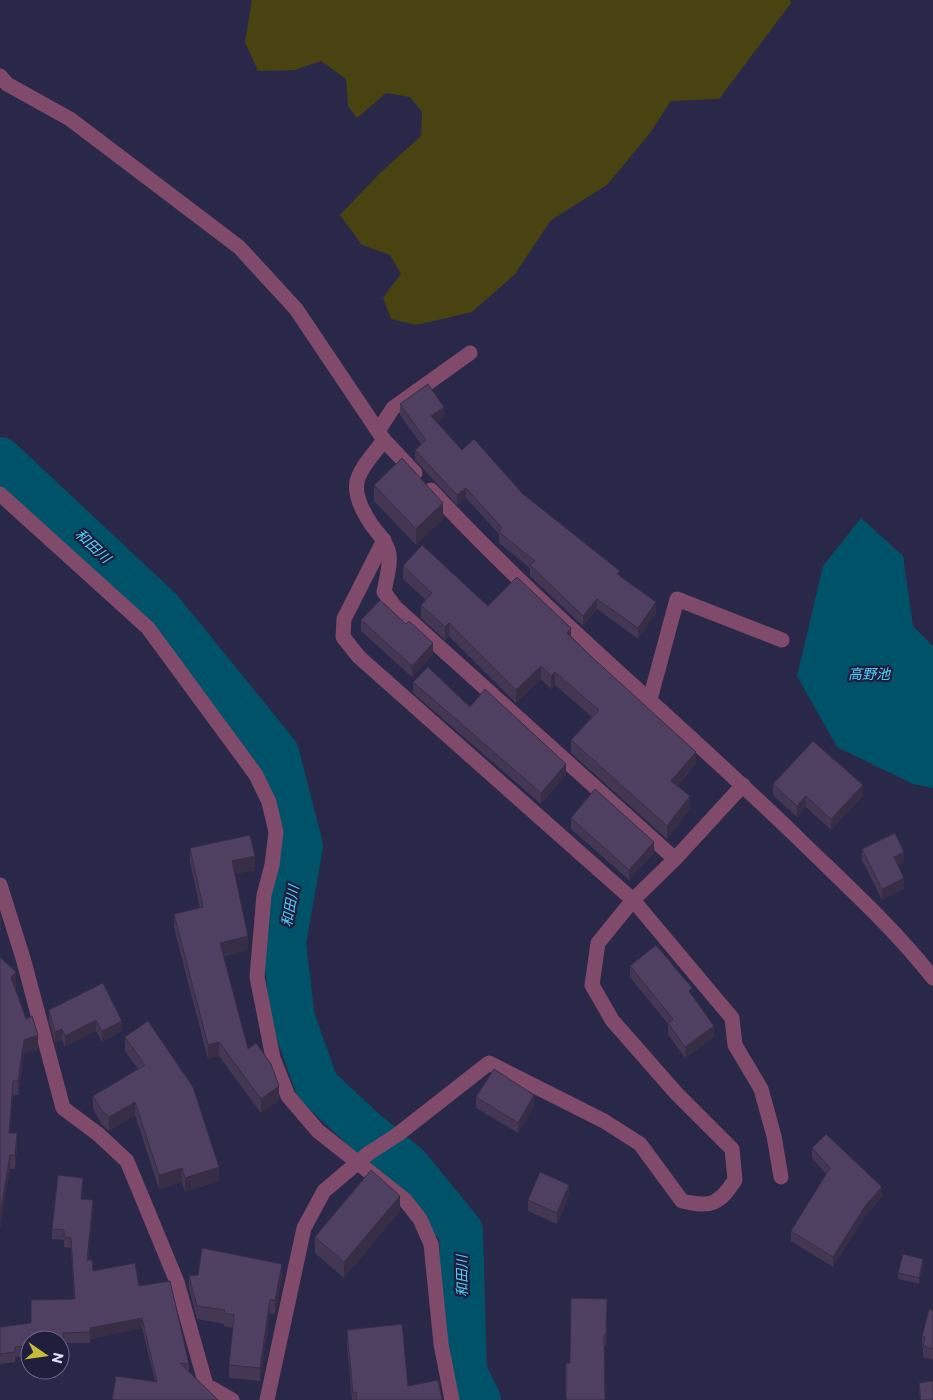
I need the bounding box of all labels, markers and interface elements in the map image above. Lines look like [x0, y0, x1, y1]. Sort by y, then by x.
water label: 和田川 [72, 525, 116, 568]
water label: 高野池 [848, 665, 892, 682]
water label: 和田川 [277, 882, 302, 928]
water label: 和田川 [453, 1253, 470, 1297]
north arrow [20, 1330, 70, 1380]
text: N [49, 1351, 68, 1365]

